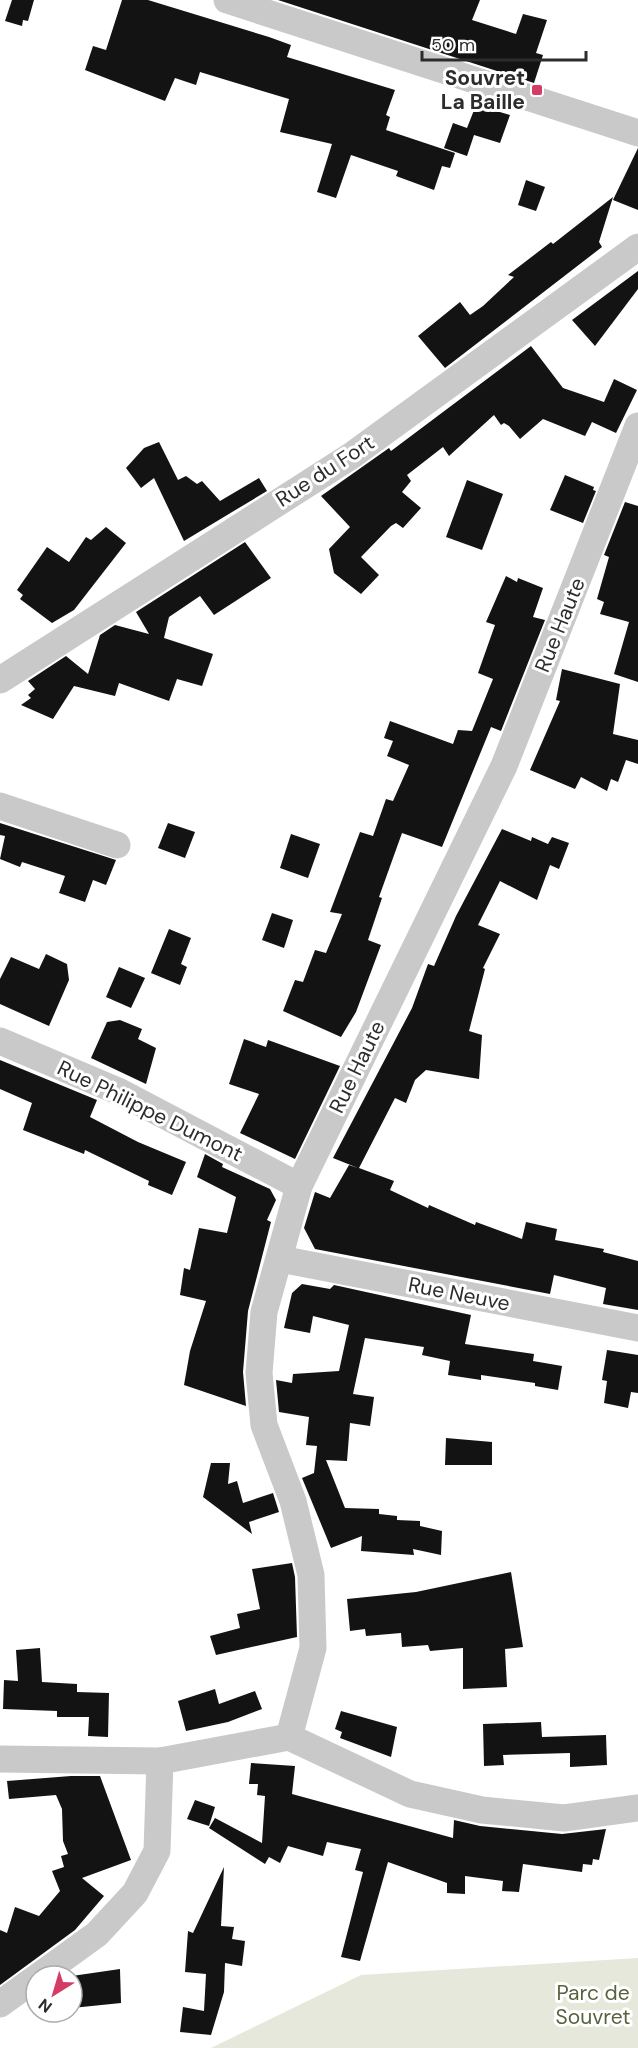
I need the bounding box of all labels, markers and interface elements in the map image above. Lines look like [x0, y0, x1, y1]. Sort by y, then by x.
scale bar [422, 24, 586, 62]
text: 50 m [431, 33, 475, 57]
place label: Souvret La Baille [441, 64, 525, 116]
marker: Souvret La Baille [530, 83, 544, 97]
street label: Rue du Fort [270, 429, 380, 513]
street label: Rue Haute [528, 573, 592, 676]
street label: Rue Haute [323, 1016, 391, 1118]
street label: Rue Philippe Dumont [53, 1054, 247, 1168]
street label: Rue Neuve [406, 1270, 512, 1318]
north arrow [24, 1964, 84, 2024]
park label: Parc de Souvret [556, 1979, 630, 2031]
text: N [34, 1994, 56, 2017]

